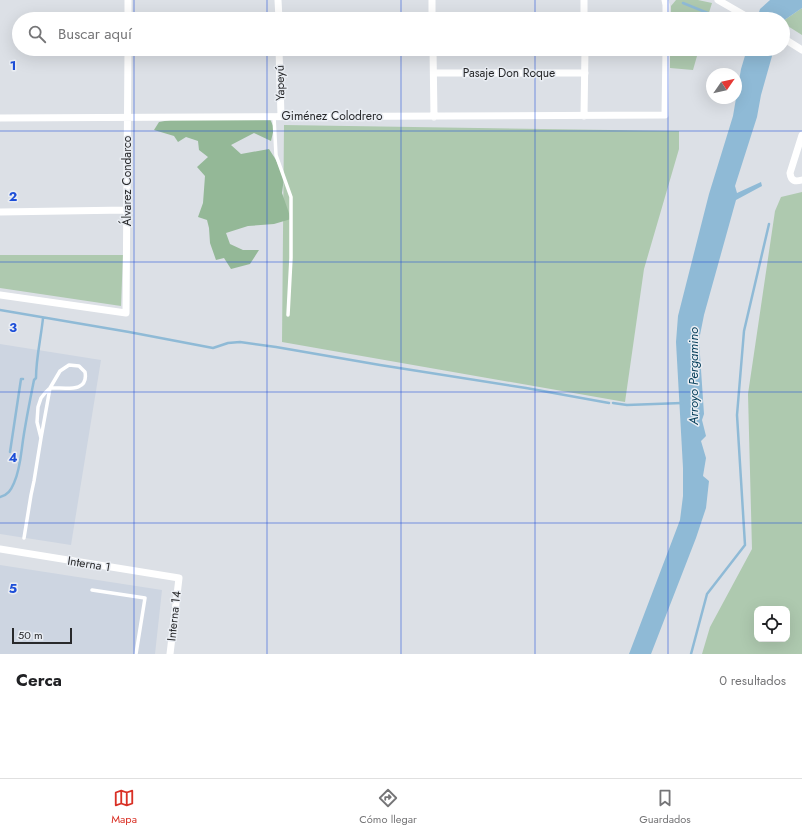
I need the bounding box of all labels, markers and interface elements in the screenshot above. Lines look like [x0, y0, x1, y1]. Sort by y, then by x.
search box [12, 12, 790, 56]
icon: search [26, 23, 48, 45]
text: Buscar aquí [58, 23, 132, 45]
text: 1 [10, 56, 16, 75]
street label: Pasaje Don Roque [463, 64, 555, 82]
street label: Yapeyú [271, 65, 289, 101]
north arrow [706, 68, 742, 104]
street label: Giménez Colodrero [282, 107, 383, 125]
street label: Álvarez Condarco [118, 135, 136, 226]
text: 2 [9, 187, 17, 206]
text: 3 [9, 318, 17, 337]
water label: Arroyo Pergamino [684, 327, 703, 426]
text: 4 [8, 448, 18, 467]
street label: Interna 1 [66, 552, 112, 576]
text: 5 [9, 579, 17, 598]
street label: Interna 14 [162, 590, 186, 642]
map controls [754, 606, 790, 642]
button: locate [754, 606, 790, 642]
scale bar [12, 626, 72, 645]
text: 50 m [18, 627, 43, 643]
text: Cerca [16, 668, 62, 692]
text: 0 resultados [719, 671, 786, 690]
tab: Mapa [111, 787, 137, 827]
tab: Cómo llegar [359, 787, 417, 827]
tab: Guardados [639, 787, 691, 827]

